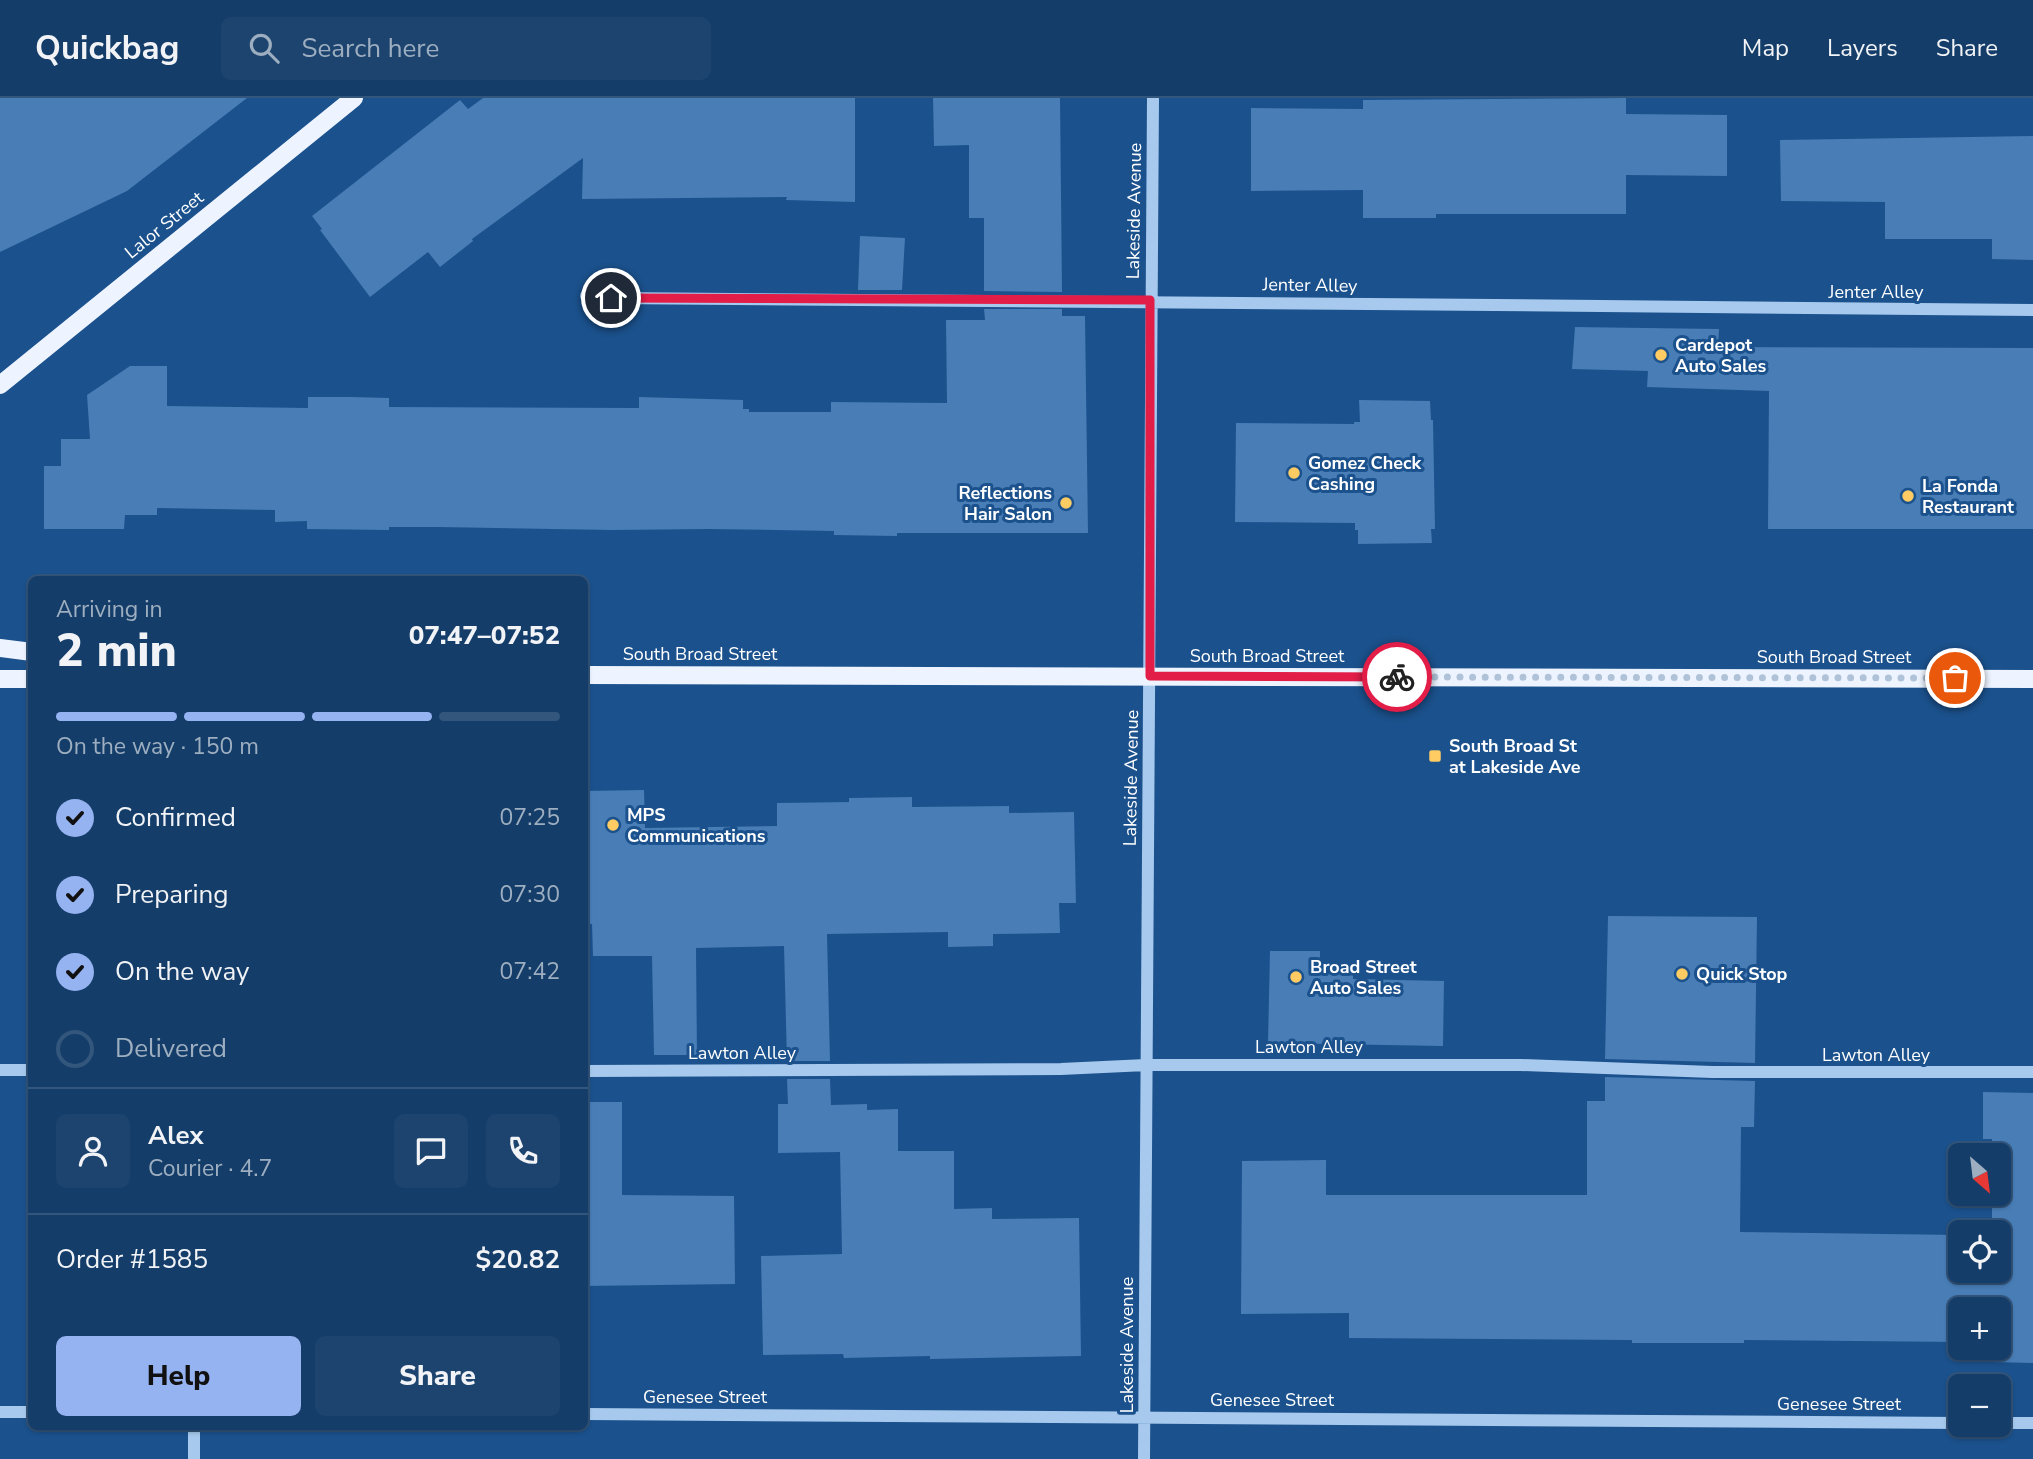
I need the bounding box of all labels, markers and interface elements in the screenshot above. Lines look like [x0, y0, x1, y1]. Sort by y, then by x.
search box [221, 17, 711, 80]
text: Quickbag [35, 26, 179, 71]
icon: search [245, 29, 283, 67]
text: Search here [301, 31, 439, 66]
text: Map [1742, 32, 1789, 64]
text: Layers [1827, 32, 1898, 64]
text: Share [1936, 32, 1998, 64]
street label: Lakeside Avenue [1121, 143, 1147, 279]
street label: Lalor Street [120, 185, 209, 264]
pin [581, 268, 641, 328]
street label: Jenter Alley [1261, 272, 1358, 298]
icon: home [592, 279, 630, 317]
street label: Jenter Alley [1828, 280, 1924, 304]
place label: Cardepot Auto Sales [1675, 333, 1766, 378]
marker: Cardepot Auto Sales [1653, 347, 1669, 363]
place label: Gomez Check Cashing [1308, 451, 1421, 496]
marker: Gomez Check Cashing [1286, 465, 1302, 481]
place label: La Fonda Restaurant [1922, 474, 2014, 519]
place label: Reflections Hair Salon [958, 481, 1052, 526]
marker: La Fonda Restaurant [1900, 488, 1916, 504]
marker: Reflections Hair Salon [1058, 495, 1074, 511]
text: Arriving in [56, 594, 163, 625]
text: 07:47–07:52 [409, 618, 560, 653]
text: 2 min [56, 619, 177, 682]
street label: South Broad Street [623, 642, 778, 666]
courier [1362, 642, 1432, 712]
street label: South Broad Street [1190, 644, 1345, 668]
street label: South Broad Street [1757, 645, 1912, 669]
pin [1925, 648, 1985, 708]
icon: bike [1378, 658, 1416, 696]
icon: bag [1936, 659, 1974, 697]
street label: Lakeside Avenue [1118, 710, 1144, 846]
text: On the way · 150 m [56, 731, 259, 762]
place label: South Broad St at Lakeside Ave [1449, 734, 1581, 779]
marker: South Broad St at Lakeside Ave [1427, 748, 1443, 764]
icon: check [56, 799, 94, 837]
text: Confirmed [115, 800, 236, 835]
text: 07:25 [500, 802, 560, 833]
place label: MPS Communications [627, 803, 766, 848]
marker: MPS Communications [605, 817, 621, 833]
icon: check [56, 876, 94, 914]
text: Preparing [115, 877, 228, 912]
text: 07:30 [500, 879, 560, 910]
icon: check [56, 953, 94, 991]
text: On the way [115, 954, 249, 989]
place label: Broad Street Auto Sales [1310, 955, 1417, 1000]
text: 07:42 [500, 956, 560, 987]
place label: Quick Stop [1696, 962, 1788, 986]
marker: Quick Stop [1674, 966, 1690, 982]
marker: Broad Street Auto Sales [1288, 969, 1304, 985]
text: Delivered [115, 1031, 227, 1066]
street label: Lawton Alley [1255, 1035, 1364, 1059]
street label: Lawton Alley [688, 1041, 797, 1065]
street label: Lawton Alley [1822, 1043, 1931, 1067]
button: person [56, 1114, 130, 1188]
button: chat [394, 1114, 468, 1188]
button: phone [486, 1114, 560, 1188]
text: Alex [148, 1118, 204, 1153]
north arrow [1948, 1143, 2011, 1206]
map controls [1948, 1143, 2011, 1437]
text: Courier · 4.7 [148, 1153, 272, 1184]
button: locate [1948, 1220, 2011, 1283]
text: Order #1585 [56, 1242, 208, 1277]
text: $20.82 [476, 1242, 560, 1277]
street label: Lakeside Avenue [1115, 1277, 1139, 1413]
button: + [1948, 1297, 2011, 1360]
button: Help [56, 1336, 301, 1416]
button: Share [315, 1336, 560, 1416]
button: − [1948, 1374, 2011, 1437]
street label: Genesee Street [643, 1385, 768, 1409]
street label: Genesee Street [1210, 1388, 1335, 1412]
street label: Genesee Street [1777, 1392, 1902, 1416]

